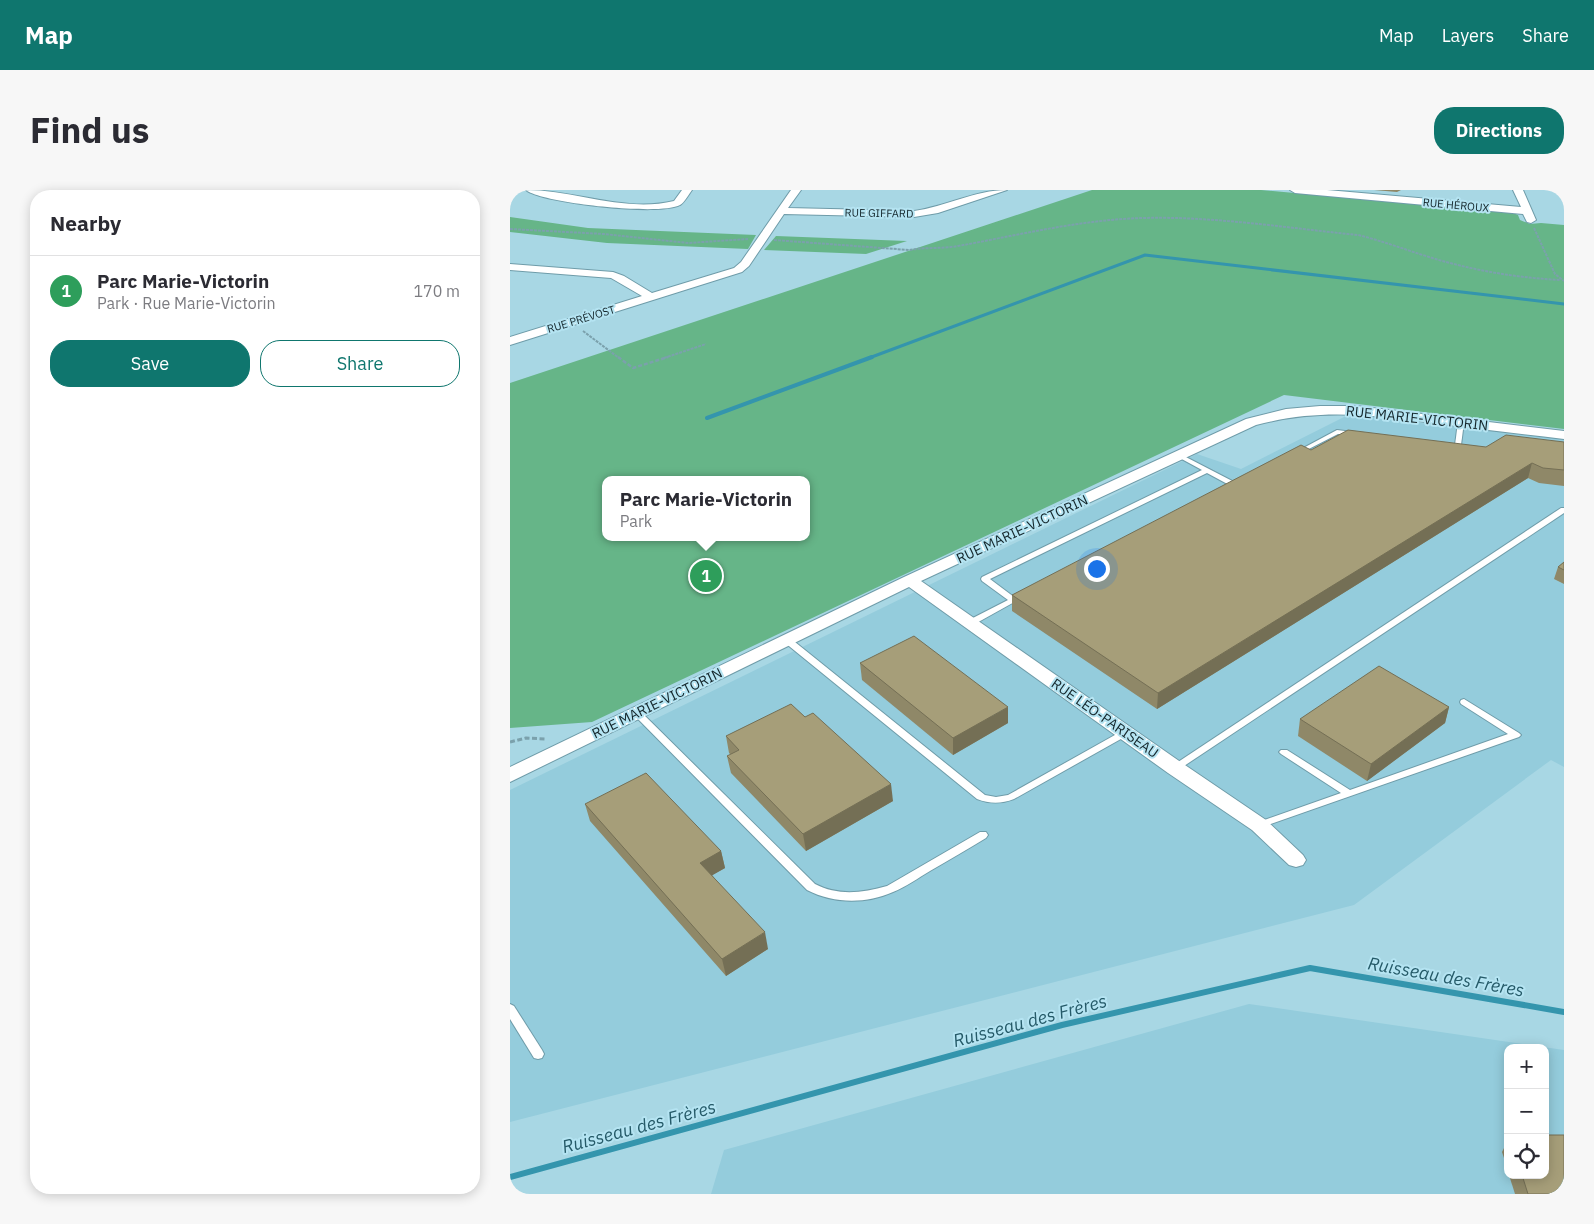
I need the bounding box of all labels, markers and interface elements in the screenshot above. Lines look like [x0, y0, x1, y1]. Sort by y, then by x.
text: Map [25, 19, 73, 51]
text: Map [1379, 24, 1414, 47]
text: Layers [1442, 24, 1494, 47]
text: Share [1522, 24, 1569, 47]
text: Find us [30, 107, 149, 153]
button: Directions [1434, 107, 1564, 154]
street label: RUE HÉROUX [1422, 195, 1490, 215]
street label: RUE GIFFARD [845, 205, 913, 221]
text: Nearby [50, 209, 121, 237]
text: Parc Marie-Victorin [97, 269, 269, 293]
text: 1 [61, 281, 71, 301]
text: 170 m [413, 281, 460, 301]
text: Park · Rue Marie-Victorin [97, 293, 276, 313]
street label: RUE PRÉVOST [545, 302, 617, 336]
button: Save [50, 340, 250, 387]
button: Share [260, 340, 460, 387]
street label: RUE MARIE-VICTORIN [1345, 402, 1489, 434]
popup [602, 476, 810, 541]
text: Parc Marie-Victorin [620, 487, 792, 511]
street label: RUE MARIE-VICTORIN [953, 491, 1091, 567]
text: Park [620, 511, 652, 531]
your location [1084, 556, 1110, 582]
pin: 1 [690, 557, 722, 595]
street label: RUE MARIE-VICTORIN [589, 664, 725, 742]
street label: RUE LÉO-PARISEAU [1048, 673, 1163, 762]
water label: Ruisseau des Frères [1366, 951, 1526, 1002]
water label: Ruisseau des Frères [950, 989, 1109, 1052]
map controls [1504, 1044, 1549, 1179]
button: + [1504, 1044, 1549, 1089]
button: − [1504, 1089, 1549, 1134]
water label: Ruisseau des Frères [559, 1095, 718, 1158]
button: locate [1504, 1134, 1549, 1179]

